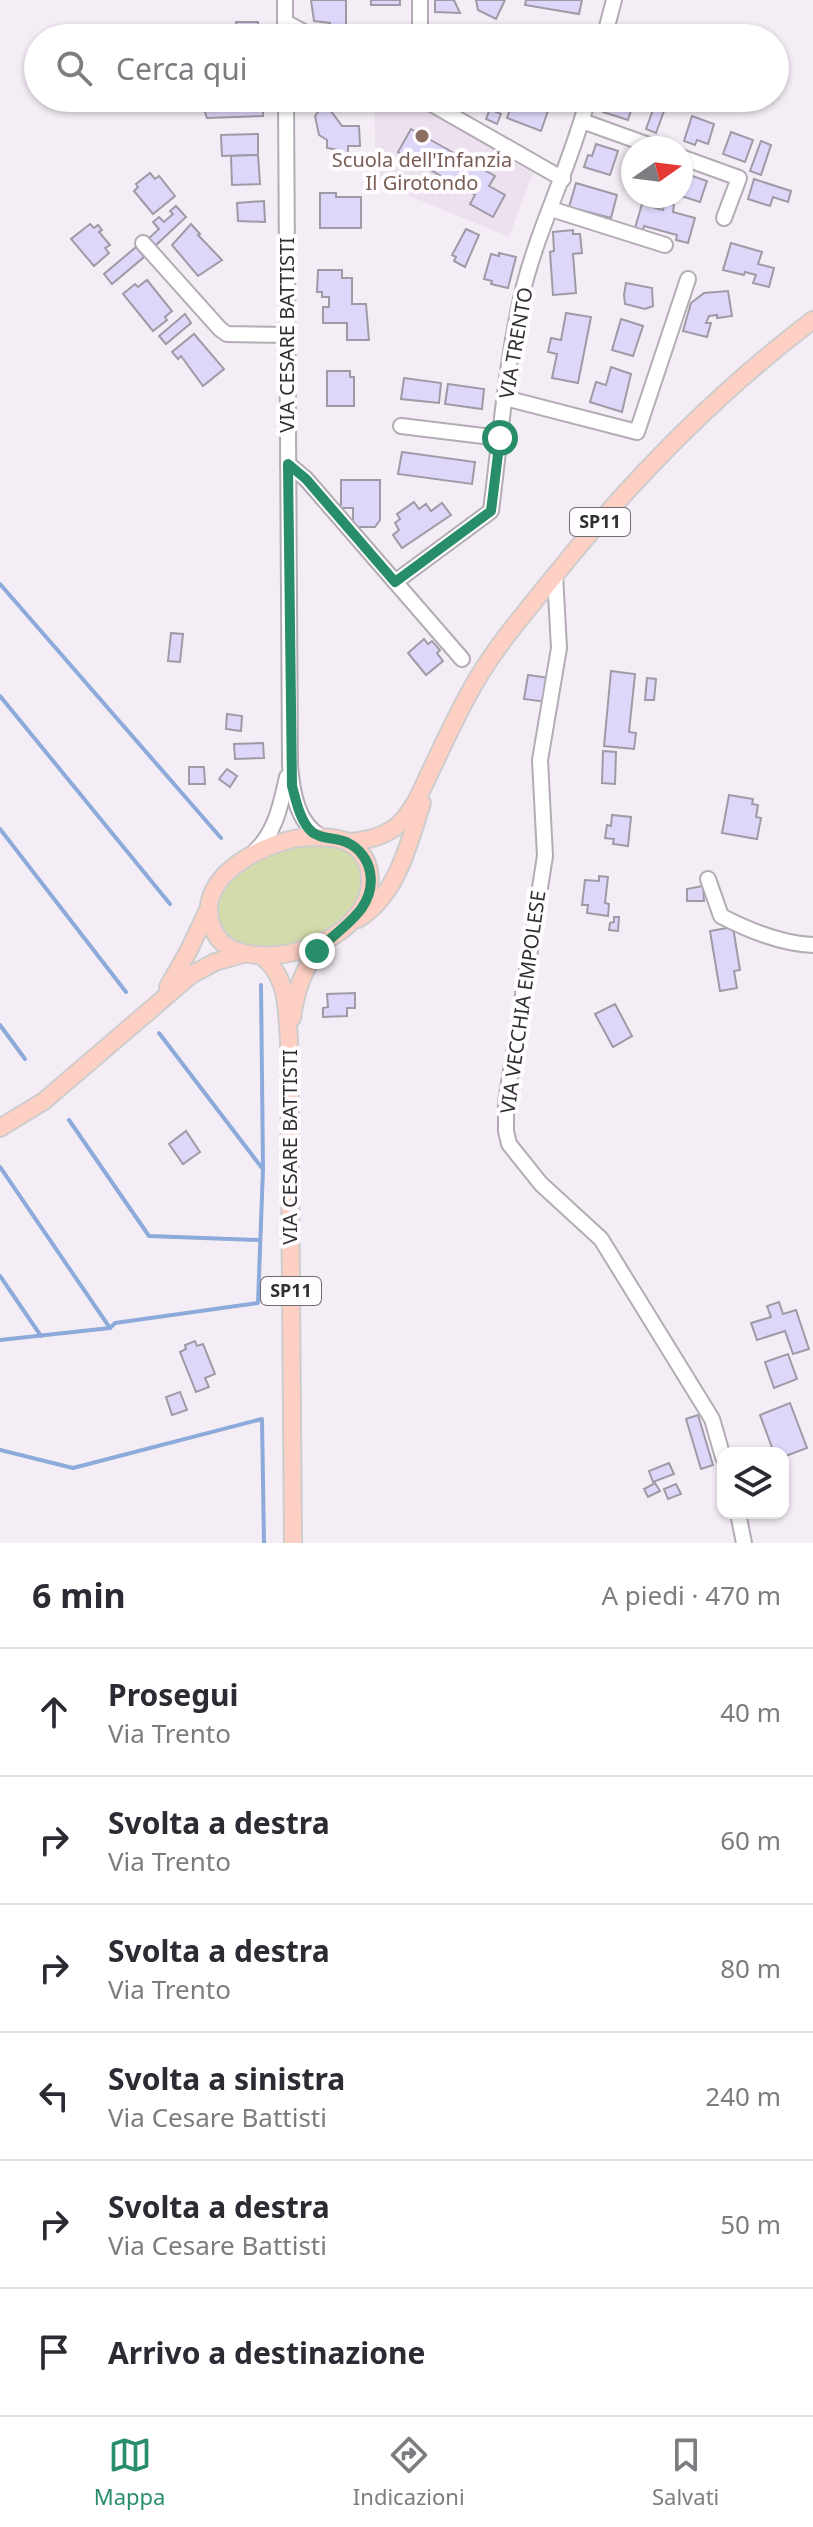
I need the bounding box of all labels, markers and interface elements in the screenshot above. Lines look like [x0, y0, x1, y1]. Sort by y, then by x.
search box [24, 24, 789, 112]
icon: search [52, 46, 96, 90]
text: Cerca qui [116, 48, 247, 89]
marker: Scuola dell'Infanzia Il Girotondo [413, 127, 431, 145]
north arrow [621, 136, 693, 208]
place label: Scuola dell'Infanzia Il Girotondo [332, 146, 512, 196]
street label: VIA CESARE BATTISTI [273, 237, 300, 433]
street label: VIA TRENTO [492, 285, 539, 401]
route start [482, 420, 518, 456]
road number: SP11 [570, 508, 630, 536]
street label: VIA VECCHIA EMPOLESE [493, 889, 552, 1115]
route end [299, 933, 335, 969]
street label: VIA CESARE BATTISTI [276, 1049, 303, 1245]
road number: SP11 [261, 1277, 321, 1305]
map controls [717, 1447, 789, 1519]
button: layers [717, 1447, 789, 1519]
text: 6 min [32, 1572, 126, 1618]
text: A piedi · 470 m [601, 1577, 781, 1613]
text: Prosegui [108, 1674, 239, 1715]
icon: ahead [32, 1690, 76, 1734]
text: 40 m [720, 1694, 781, 1730]
text: Via Trento [108, 1715, 231, 1751]
text: Svolta a destra [108, 1802, 330, 1843]
icon: right [32, 1818, 76, 1862]
text: 60 m [720, 1822, 781, 1858]
text: Via Trento [108, 1843, 231, 1879]
text: Svolta a destra [108, 1930, 330, 1971]
icon: right [32, 1946, 76, 1990]
text: 80 m [720, 1950, 781, 1986]
text: Via Trento [108, 1971, 231, 2007]
text: Svolta a sinistra [108, 2058, 345, 2099]
icon: left [32, 2074, 76, 2118]
text: 240 m [705, 2078, 781, 2114]
text: Via Cesare Battisti [108, 2099, 327, 2135]
text: Svolta a destra [108, 2186, 330, 2227]
icon: right [32, 2202, 76, 2246]
text: 50 m [720, 2206, 781, 2242]
text: Via Cesare Battisti [108, 2227, 327, 2263]
icon: arrive [32, 2330, 76, 2374]
text: Arrivo a destinazione [108, 2332, 425, 2373]
tab: Mappa [94, 2433, 165, 2511]
tab: Indicazioni [353, 2433, 465, 2511]
tab: Salvati [652, 2433, 719, 2511]

